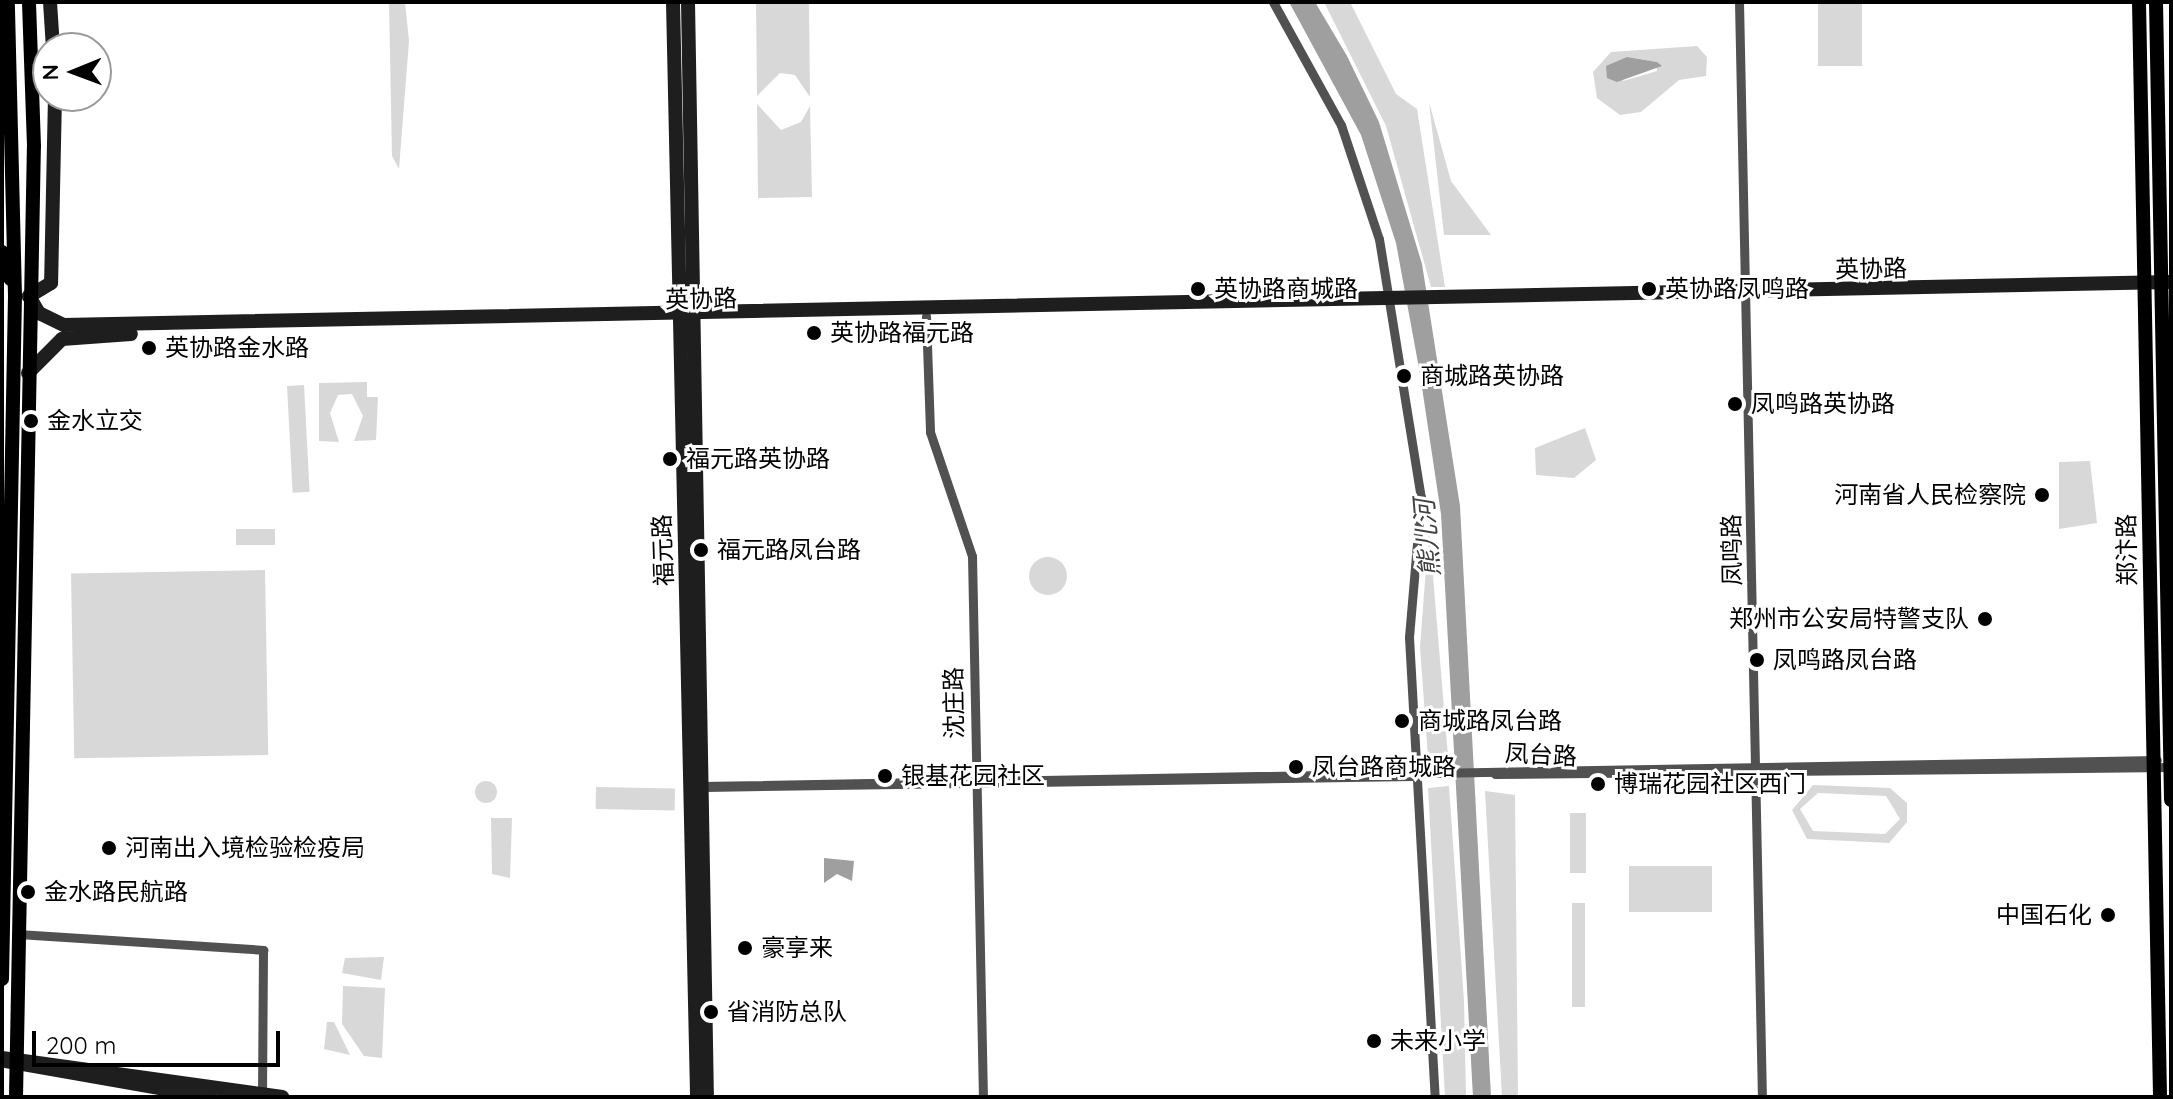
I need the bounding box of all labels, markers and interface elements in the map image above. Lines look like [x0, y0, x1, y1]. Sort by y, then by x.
north arrow [32, 32, 112, 112]
text: N [36, 64, 64, 81]
street label: 英协路 [1835, 254, 1907, 284]
place label: 英协路商城路 [1214, 275, 1358, 303]
place label: 英协路凤鸣路 [1665, 275, 1809, 303]
marker: 英协路商城路 [1189, 280, 1207, 298]
marker: 英协路凤鸣路 [1640, 280, 1658, 298]
street label: 英协路 [665, 284, 737, 314]
place label: 英协路福元路 [830, 319, 974, 347]
marker: 英协路福元路 [805, 324, 823, 342]
place label: 英协路金水路 [165, 334, 309, 362]
marker: 英协路金水路 [140, 339, 158, 357]
place label: 商城路英协路 [1420, 362, 1564, 390]
marker: 商城路英协路 [1395, 367, 1413, 385]
place label: 凤鸣路英协路 [1751, 390, 1895, 418]
marker: 凤鸣路英协路 [1726, 395, 1744, 413]
place label: 金水立交 [47, 407, 143, 435]
marker: 金水立交 [22, 412, 40, 430]
place label: 福元路英协路 [686, 445, 830, 473]
marker: 福元路英协路 [661, 450, 679, 468]
place label: 河南省人民检察院 [1834, 481, 2026, 509]
marker: 河南省人民检察院 [2033, 486, 2051, 504]
water label: 熊儿河 [1408, 498, 1446, 578]
street label: 福元路 [647, 514, 679, 586]
street label: 凤鸣路 [1717, 514, 1747, 586]
street label: 郑汴路 [2112, 514, 2142, 586]
place label: 福元路凤台路 [717, 536, 861, 564]
marker: 福元路凤台路 [692, 541, 710, 559]
place label: 郑州市公安局特警支队 [1729, 605, 1969, 633]
marker: 郑州市公安局特警支队 [1976, 610, 1994, 628]
place label: 凤鸣路凤台路 [1773, 646, 1917, 674]
marker: 凤鸣路凤台路 [1748, 651, 1766, 669]
street label: 沈庄路 [939, 667, 969, 739]
place label: 商城路凤台路 [1418, 707, 1562, 735]
marker: 商城路凤台路 [1393, 712, 1411, 730]
street label: 凤台路 [1504, 739, 1578, 771]
place label: 凤台路商城路 [1312, 753, 1456, 781]
marker: 凤台路商城路 [1287, 758, 1305, 776]
place label: 银基花园社区 [901, 762, 1045, 790]
marker: 银基花园社区 [876, 767, 894, 785]
place label: 博瑞花园社区西门 [1614, 770, 1806, 798]
marker: 博瑞花园社区西门 [1589, 775, 1607, 793]
place label: 河南出入境检验检疫局 [125, 834, 365, 862]
marker: 河南出入境检验检疫局 [100, 839, 118, 857]
place label: 金水路民航路 [44, 878, 188, 906]
marker: 金水路民航路 [19, 883, 37, 901]
place label: 中国石化 [1996, 901, 2092, 929]
marker: 中国石化 [2099, 906, 2117, 924]
place label: 豪享来 [761, 934, 833, 962]
marker: 豪享来 [736, 939, 754, 957]
place label: 省消防总队 [727, 998, 847, 1026]
marker: 省消防总队 [702, 1003, 720, 1021]
scale bar [36, 1015, 284, 1065]
place label: 未来小学 [1390, 1027, 1486, 1055]
text: 200 m [46, 1030, 116, 1060]
marker: 未来小学 [1365, 1032, 1383, 1050]

